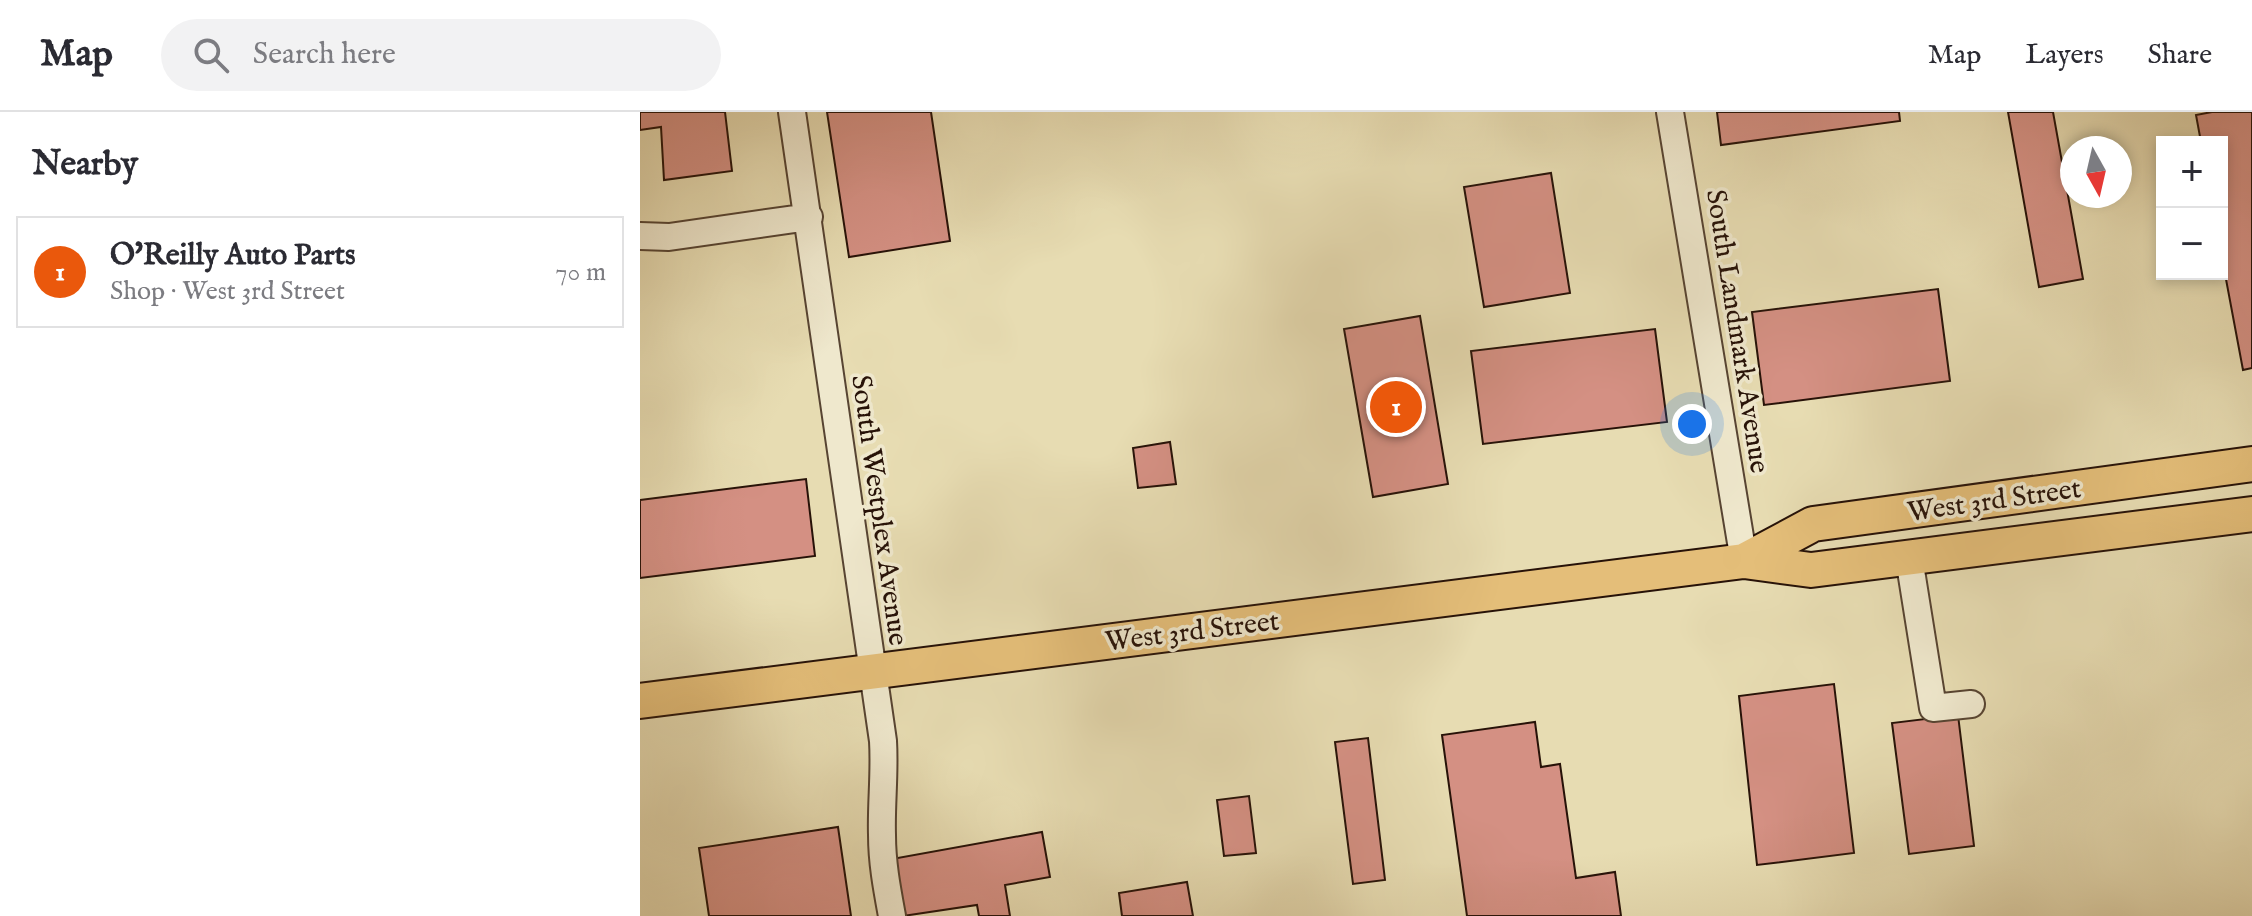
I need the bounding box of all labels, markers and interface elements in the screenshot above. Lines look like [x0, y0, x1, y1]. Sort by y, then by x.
search box [161, 19, 721, 91]
text: Map [40, 31, 113, 79]
icon: search [189, 33, 233, 77]
text: Search here [253, 36, 396, 74]
text: Map [1928, 38, 1981, 73]
text: Layers [2025, 38, 2104, 73]
text: Share [2148, 38, 2212, 73]
north arrow [2060, 136, 2132, 208]
map controls [2156, 136, 2228, 280]
button: + [2156, 136, 2228, 208]
text: Nearby [32, 143, 138, 186]
street label: South Landmark Avenue [1697, 187, 1776, 476]
button: − [2156, 208, 2228, 280]
text: O'Reilly Auto Parts [110, 237, 356, 275]
text: 1 [55, 256, 65, 289]
text: 70 m [555, 256, 606, 289]
text: Shop · West 3rd Street [110, 275, 345, 308]
street label: South Westplex Avenue [842, 373, 915, 648]
pin: 1 [1370, 377, 1422, 437]
your location [1672, 404, 1712, 444]
street label: West 3rd Street [1905, 472, 2084, 531]
street label: West 3rd Street [1103, 604, 1282, 661]

